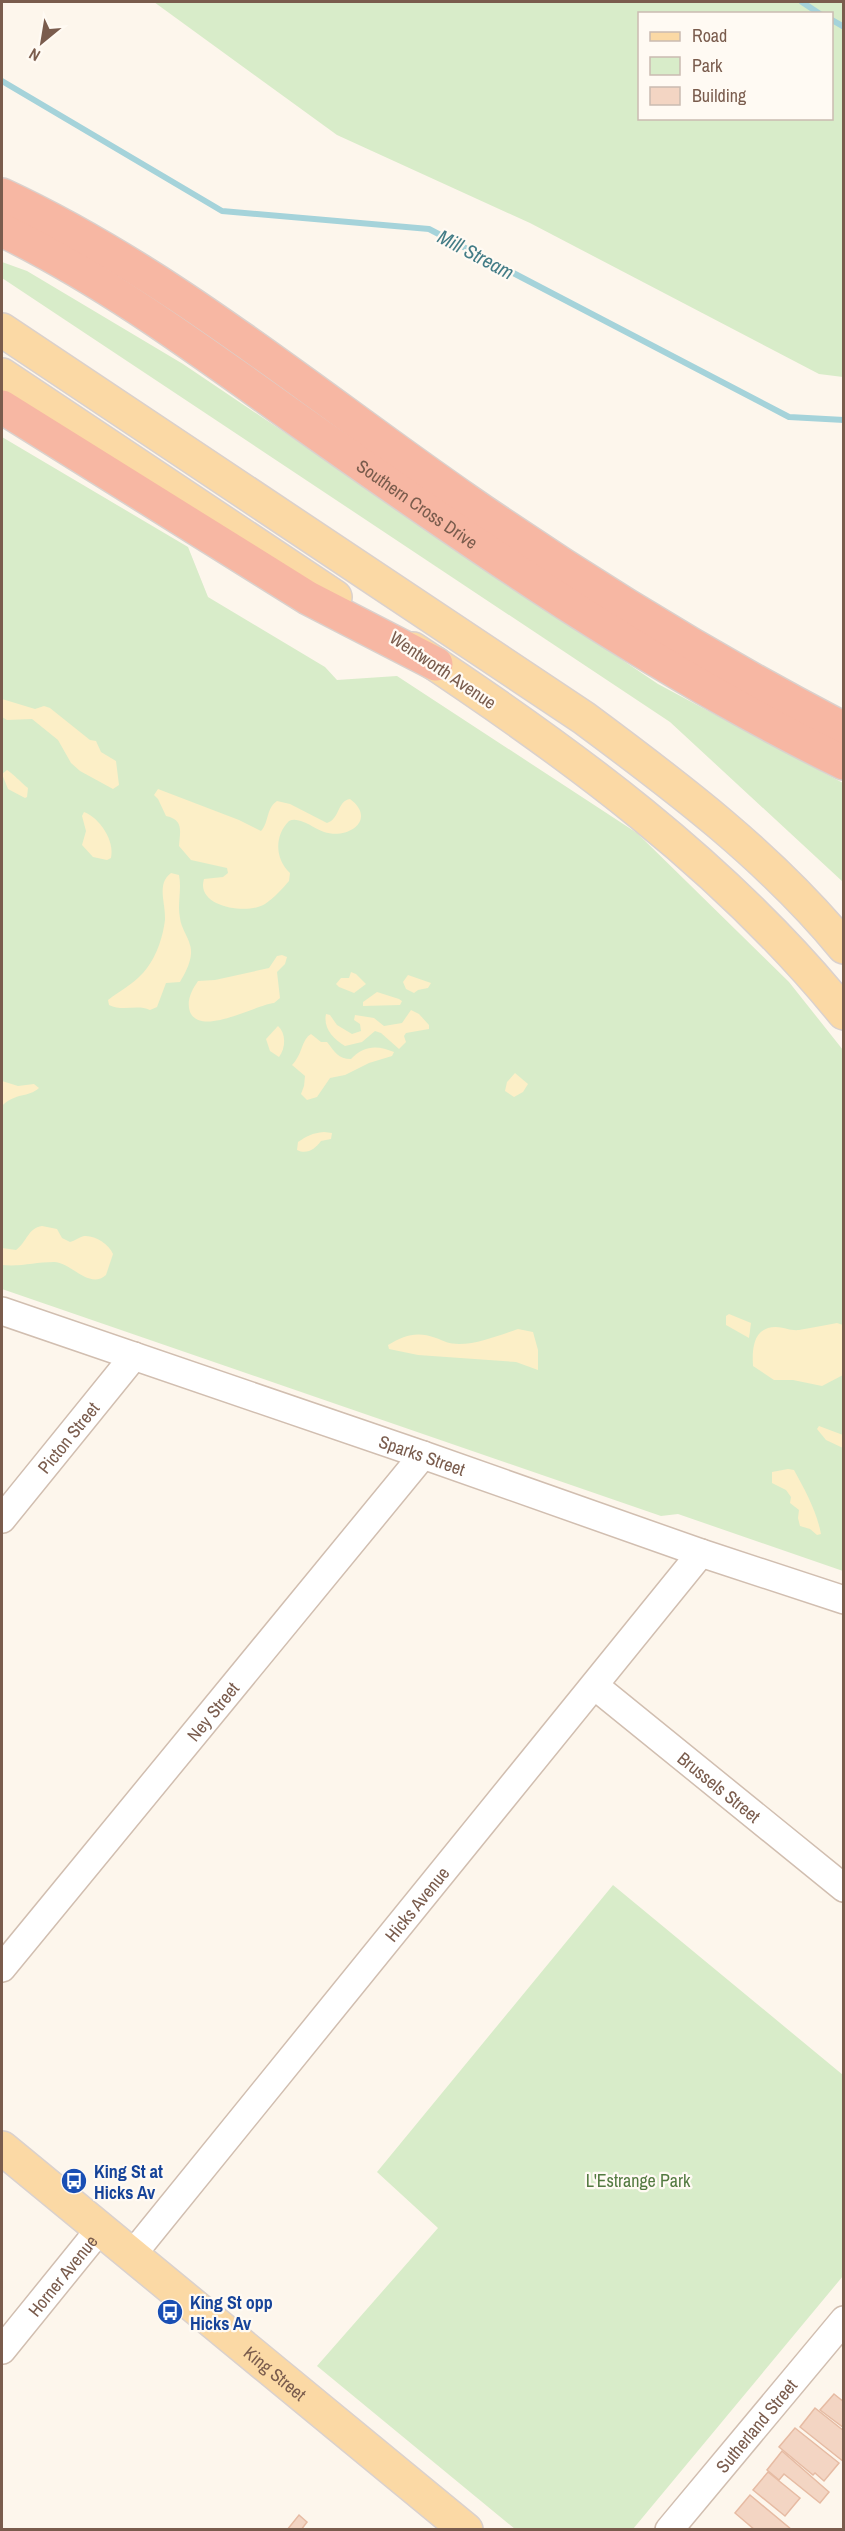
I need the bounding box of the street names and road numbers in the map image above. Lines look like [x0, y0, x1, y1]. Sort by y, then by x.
street label: Southern Cross Drive [352, 453, 483, 554]
street label: Wentworth Avenue [385, 625, 501, 715]
street label: Picton Street [31, 1396, 105, 1478]
street label: Sparks Street [376, 1428, 468, 1481]
street label: Ney Street [181, 1676, 244, 1746]
street label: Brussels Street [672, 1746, 766, 1828]
street label: Hicks Avenue [379, 1861, 455, 1947]
street label: Horner Avenue [22, 2229, 103, 2321]
street label: King Street [239, 2340, 312, 2406]
street label: Sutherland Street [710, 2373, 802, 2478]

